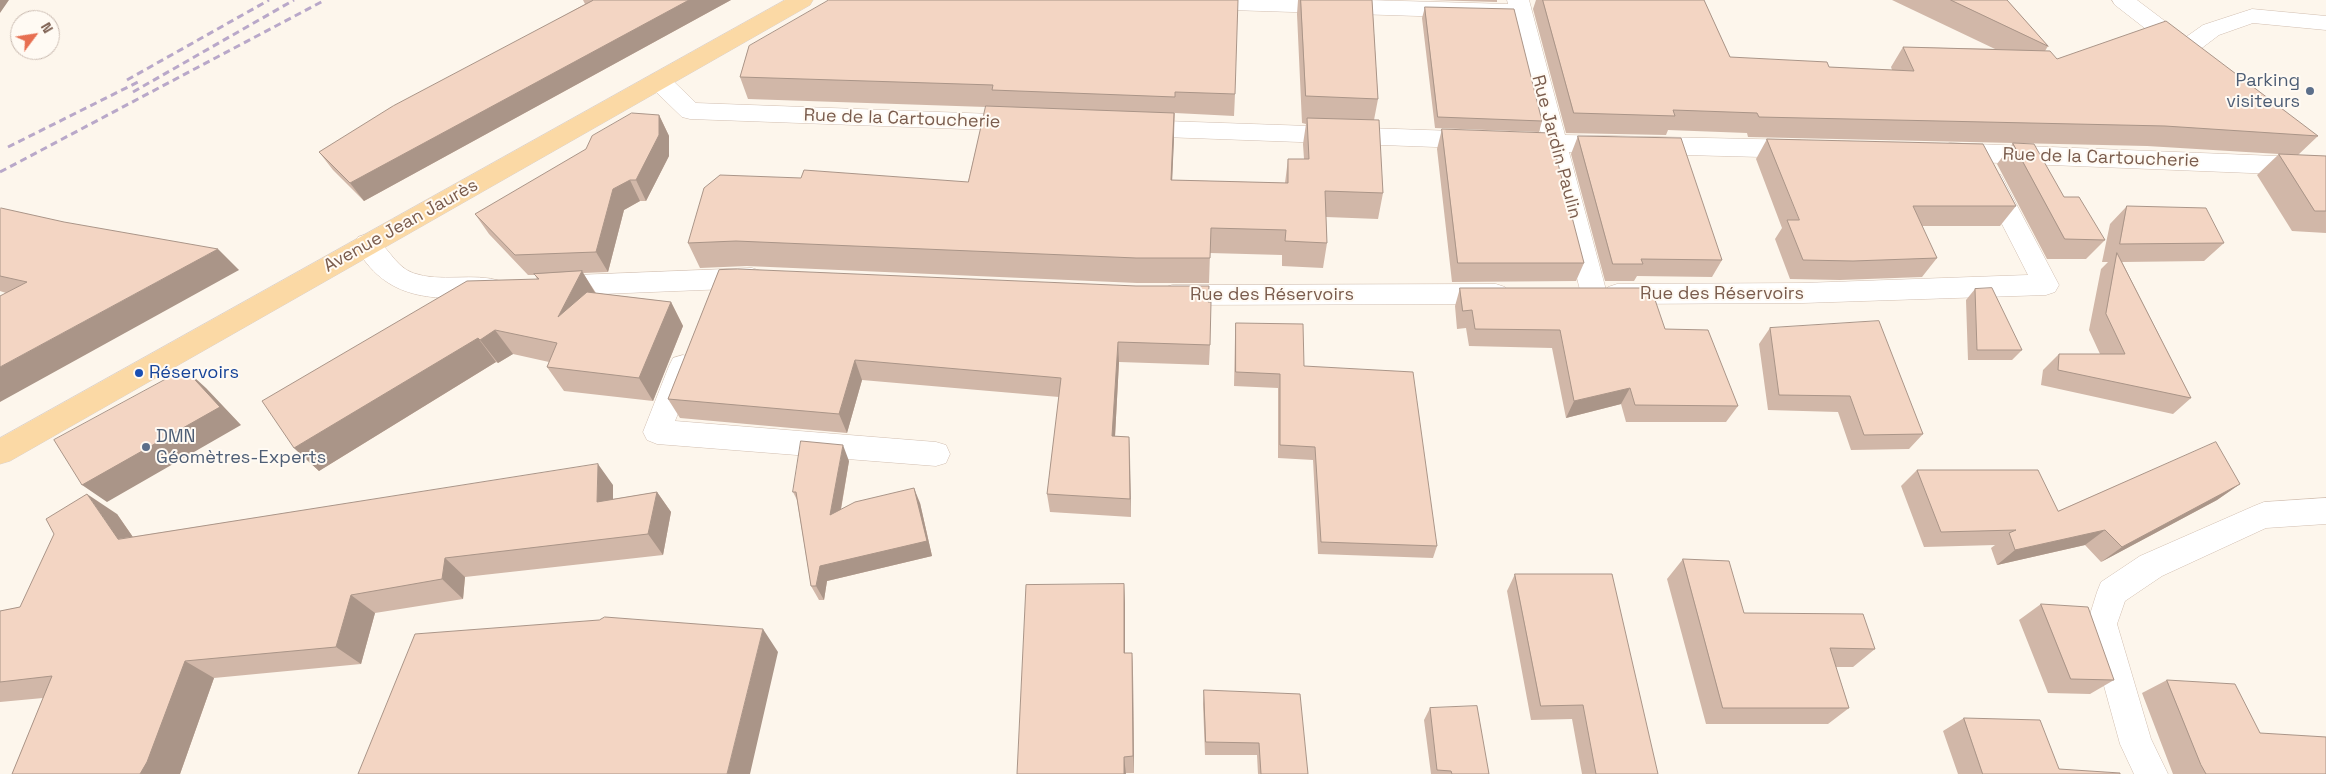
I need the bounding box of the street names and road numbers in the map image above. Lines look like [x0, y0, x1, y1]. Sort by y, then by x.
street label: Rue Jardin Paulin [1526, 73, 1586, 221]
street label: Rue de la Cartoucherie [803, 105, 1001, 133]
street label: Rue de la Cartoucherie [2002, 144, 2200, 172]
street label: Avenue Jean Jaurès [320, 175, 482, 277]
street label: Rue des Réservoirs [1640, 283, 1804, 305]
street label: Rue des Réservoirs [1190, 284, 1354, 306]

